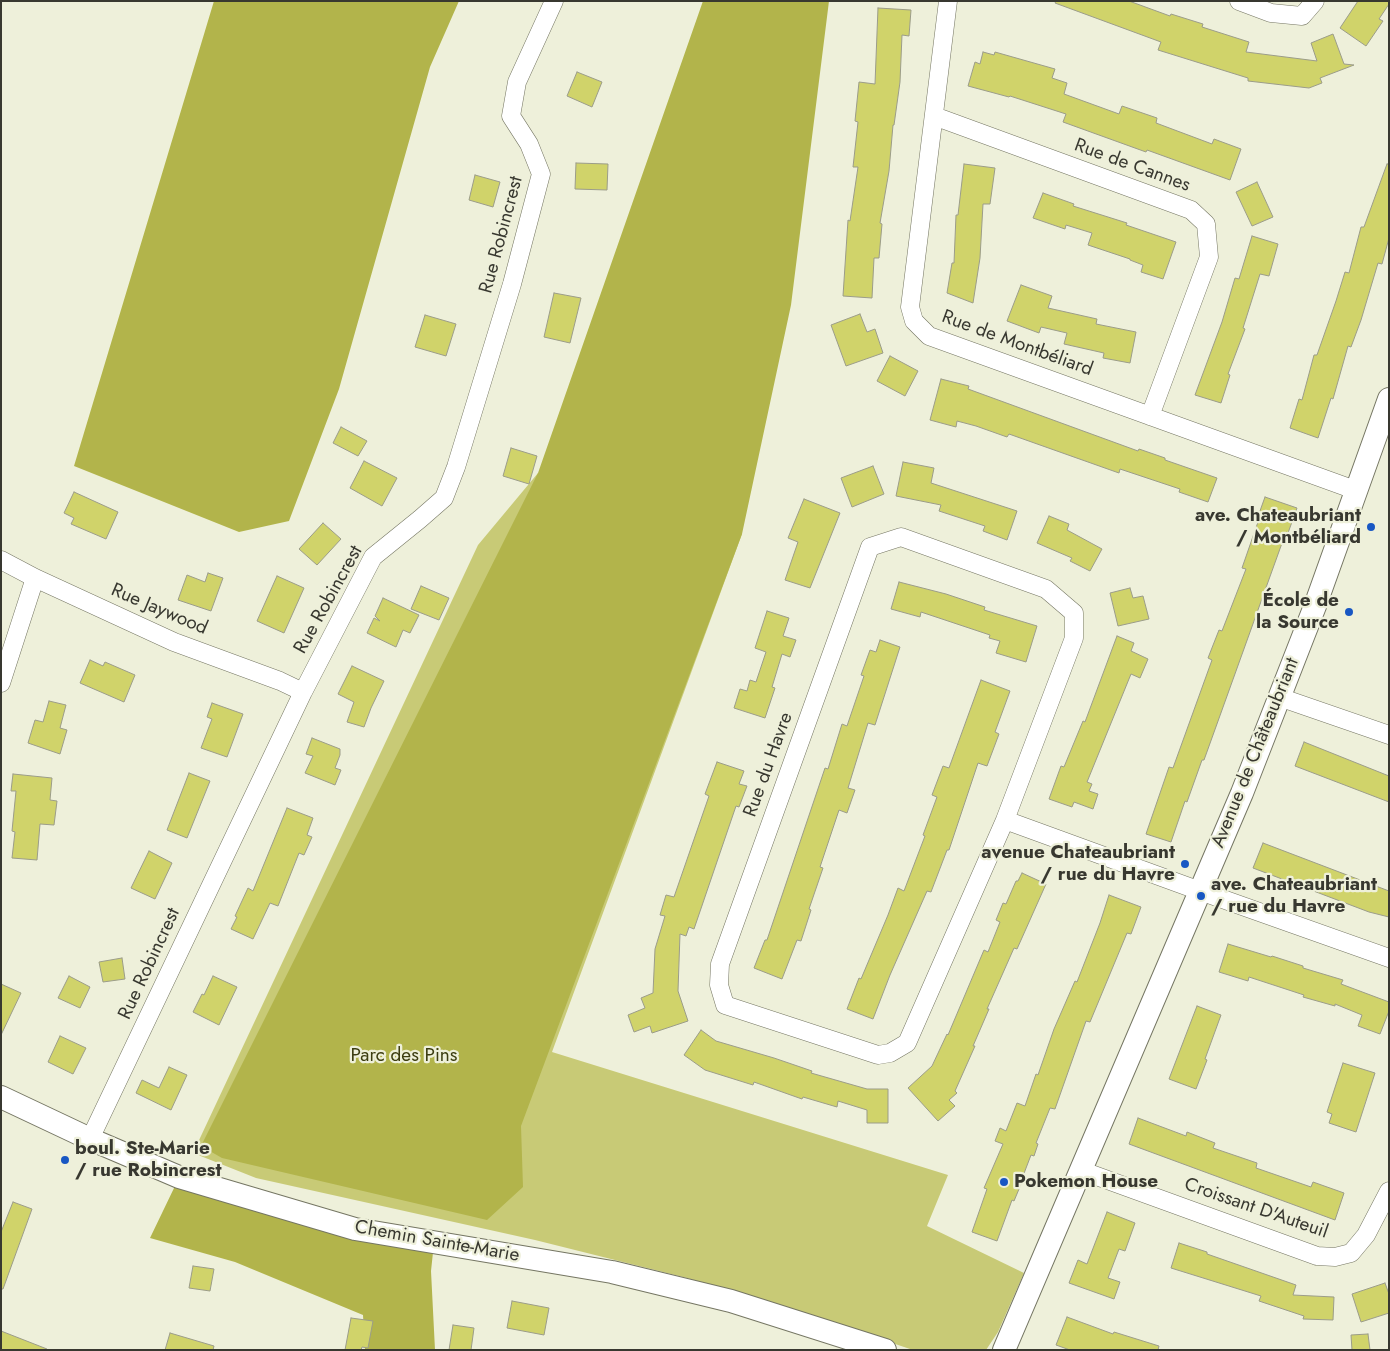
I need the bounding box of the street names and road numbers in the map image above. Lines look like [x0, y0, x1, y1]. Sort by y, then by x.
street label: Rue de Cannes [1071, 134, 1193, 198]
street label: Rue Robincrest [475, 174, 529, 296]
street label: Rue de Montbéliard [938, 306, 1096, 382]
street label: Rue Robincrest [290, 542, 368, 658]
street label: Rue Jaywood [107, 579, 211, 641]
street label: Avenue de Châteaubriant [1207, 655, 1305, 851]
street label: Rue du Havre [740, 710, 798, 820]
street label: Rue Robincrest [114, 905, 186, 1023]
street label: Croissant D'Auteuil [1181, 1174, 1331, 1244]
street label: Chemin Sainte-Marie [353, 1216, 521, 1268]

